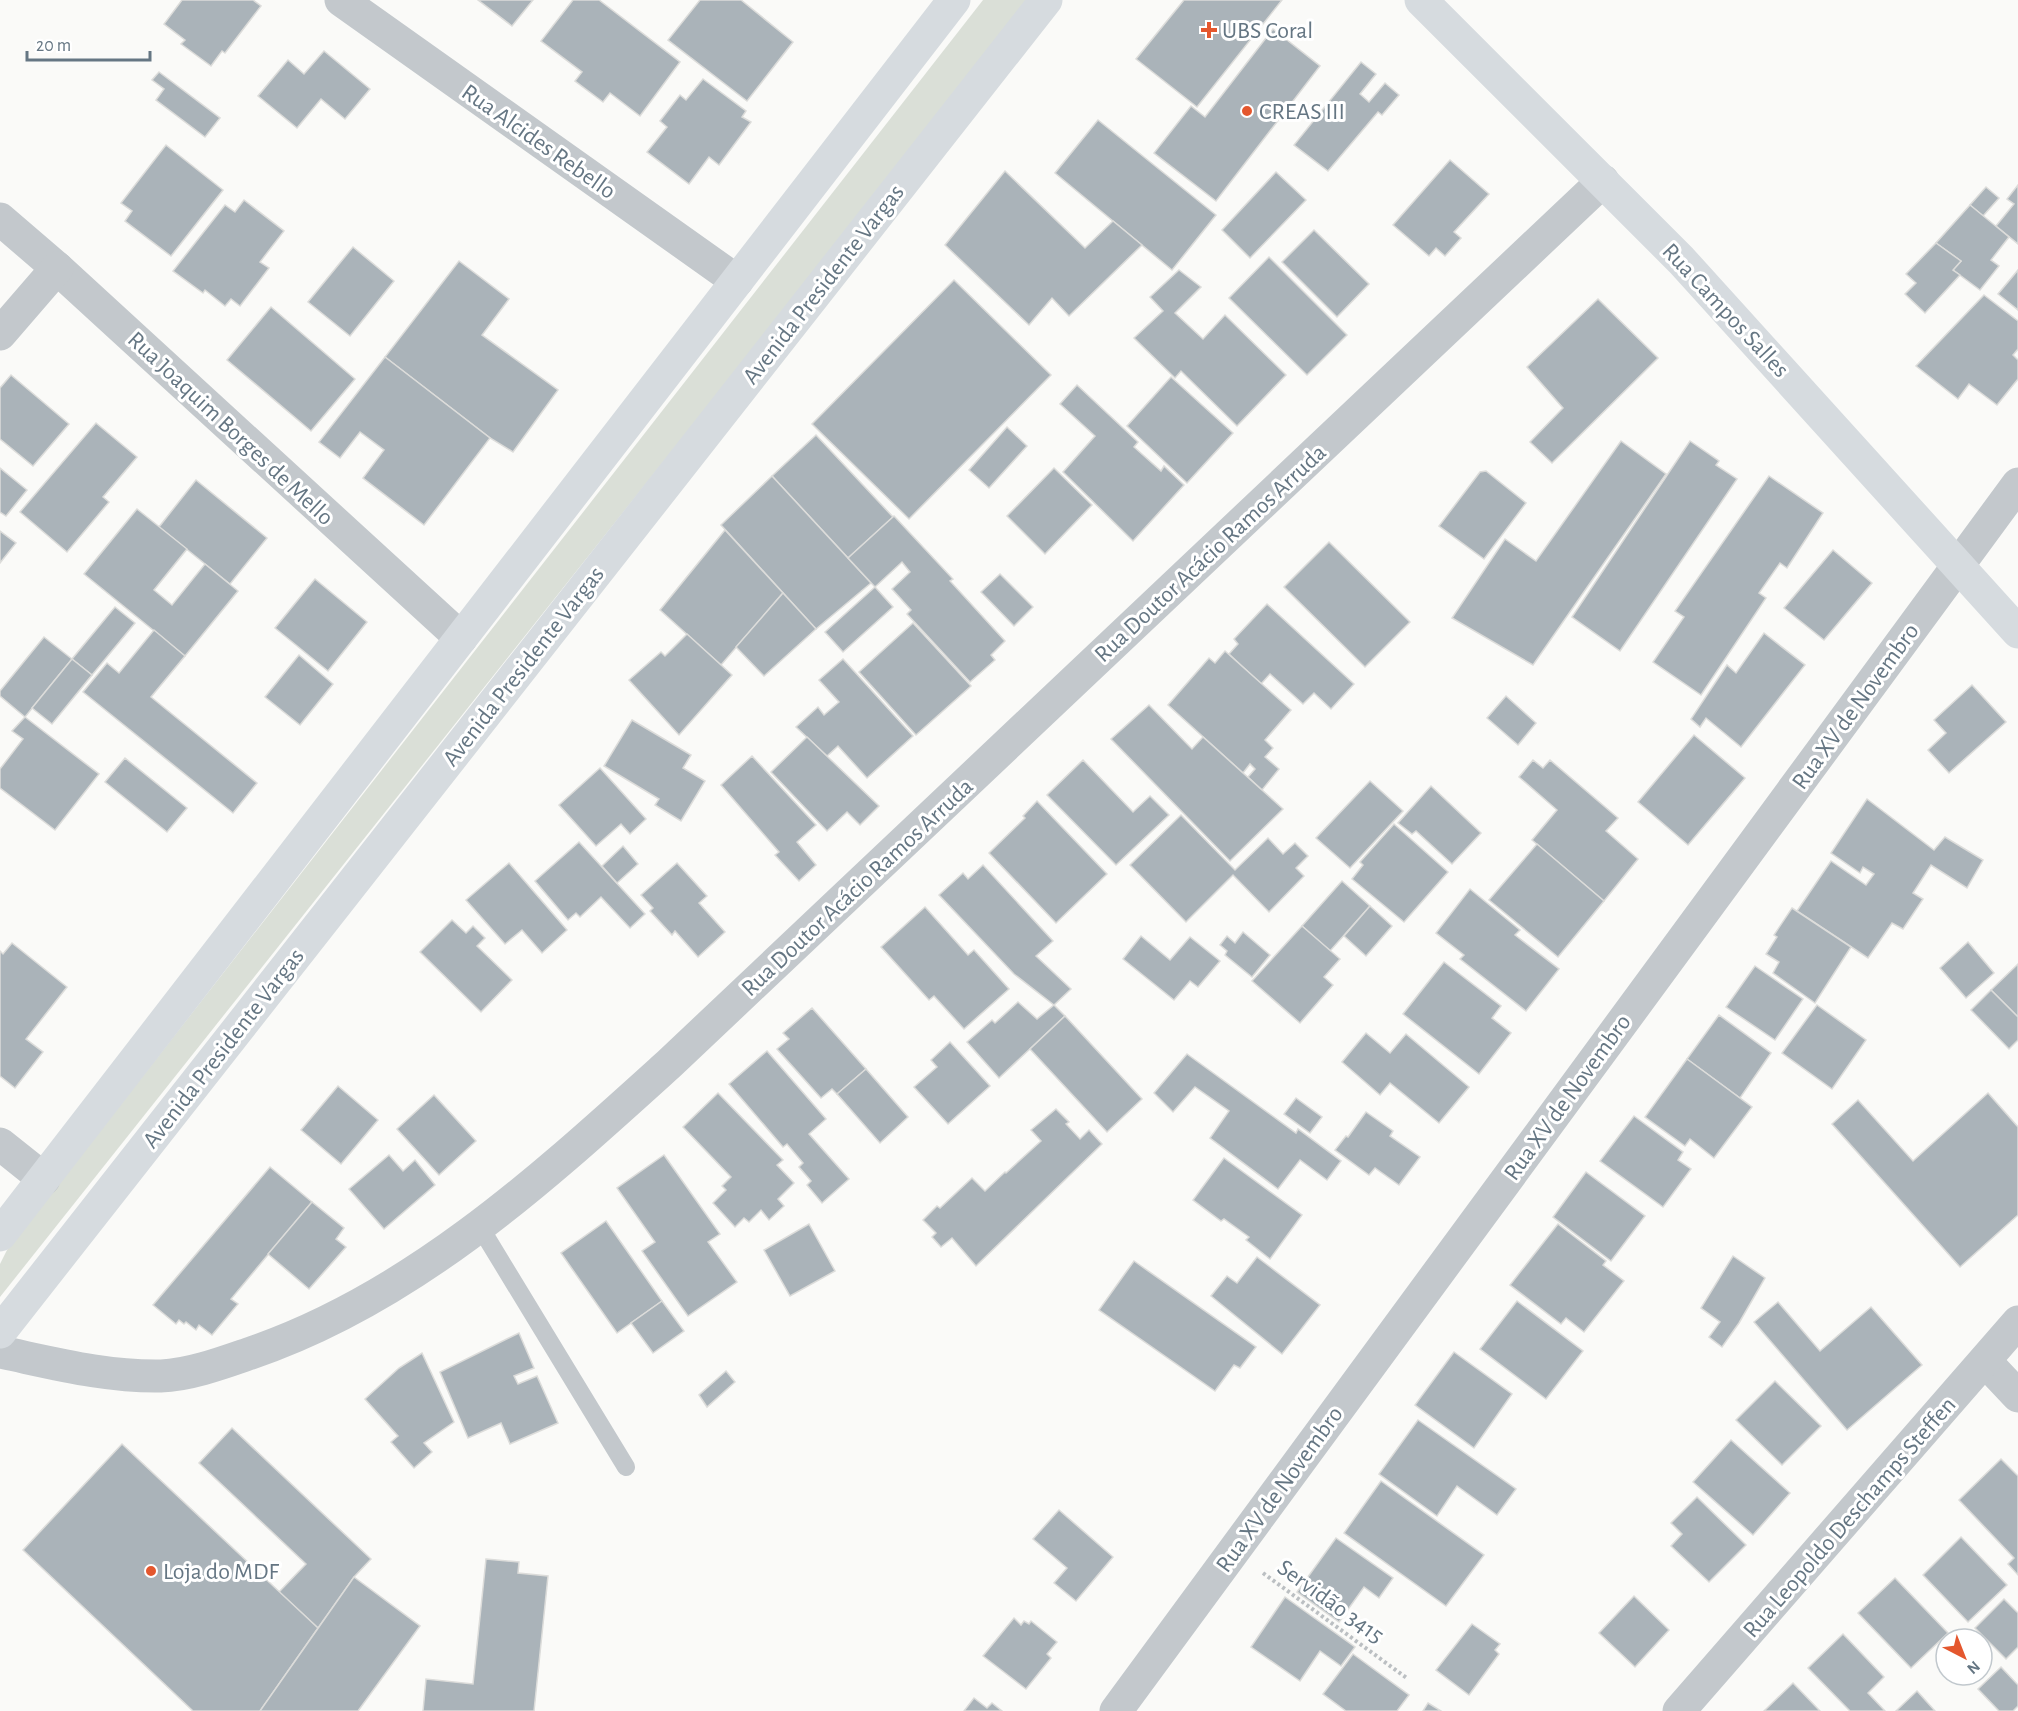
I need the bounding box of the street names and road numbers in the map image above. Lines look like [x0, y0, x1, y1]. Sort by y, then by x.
street label: Rua Alcides Rebello [457, 80, 620, 204]
street label: Avenida Presidente Vargas [739, 180, 909, 389]
street label: Rua Campos Salles [1657, 239, 1793, 382]
street label: Rua Joaquim Borges de Mello [123, 327, 338, 530]
street label: Rua Doutor Acácio Ramos Arruda [1090, 440, 1331, 667]
street label: Avenida Presidente Vargas [439, 562, 609, 771]
street label: Rua XV de Novembro [1788, 619, 1924, 794]
street label: Rua Doutor Acácio Ramos Arruda [737, 774, 978, 1001]
street label: Avenida Presidente Vargas [139, 944, 309, 1153]
street label: Rua XV de Novembro [1500, 1010, 1636, 1185]
street label: Rua Leopoldo Deschamps Steffen [1739, 1393, 1961, 1643]
street label: Rua XV de Novembro [1212, 1402, 1348, 1577]
street label: Servidão 3415 [1273, 1555, 1388, 1648]

